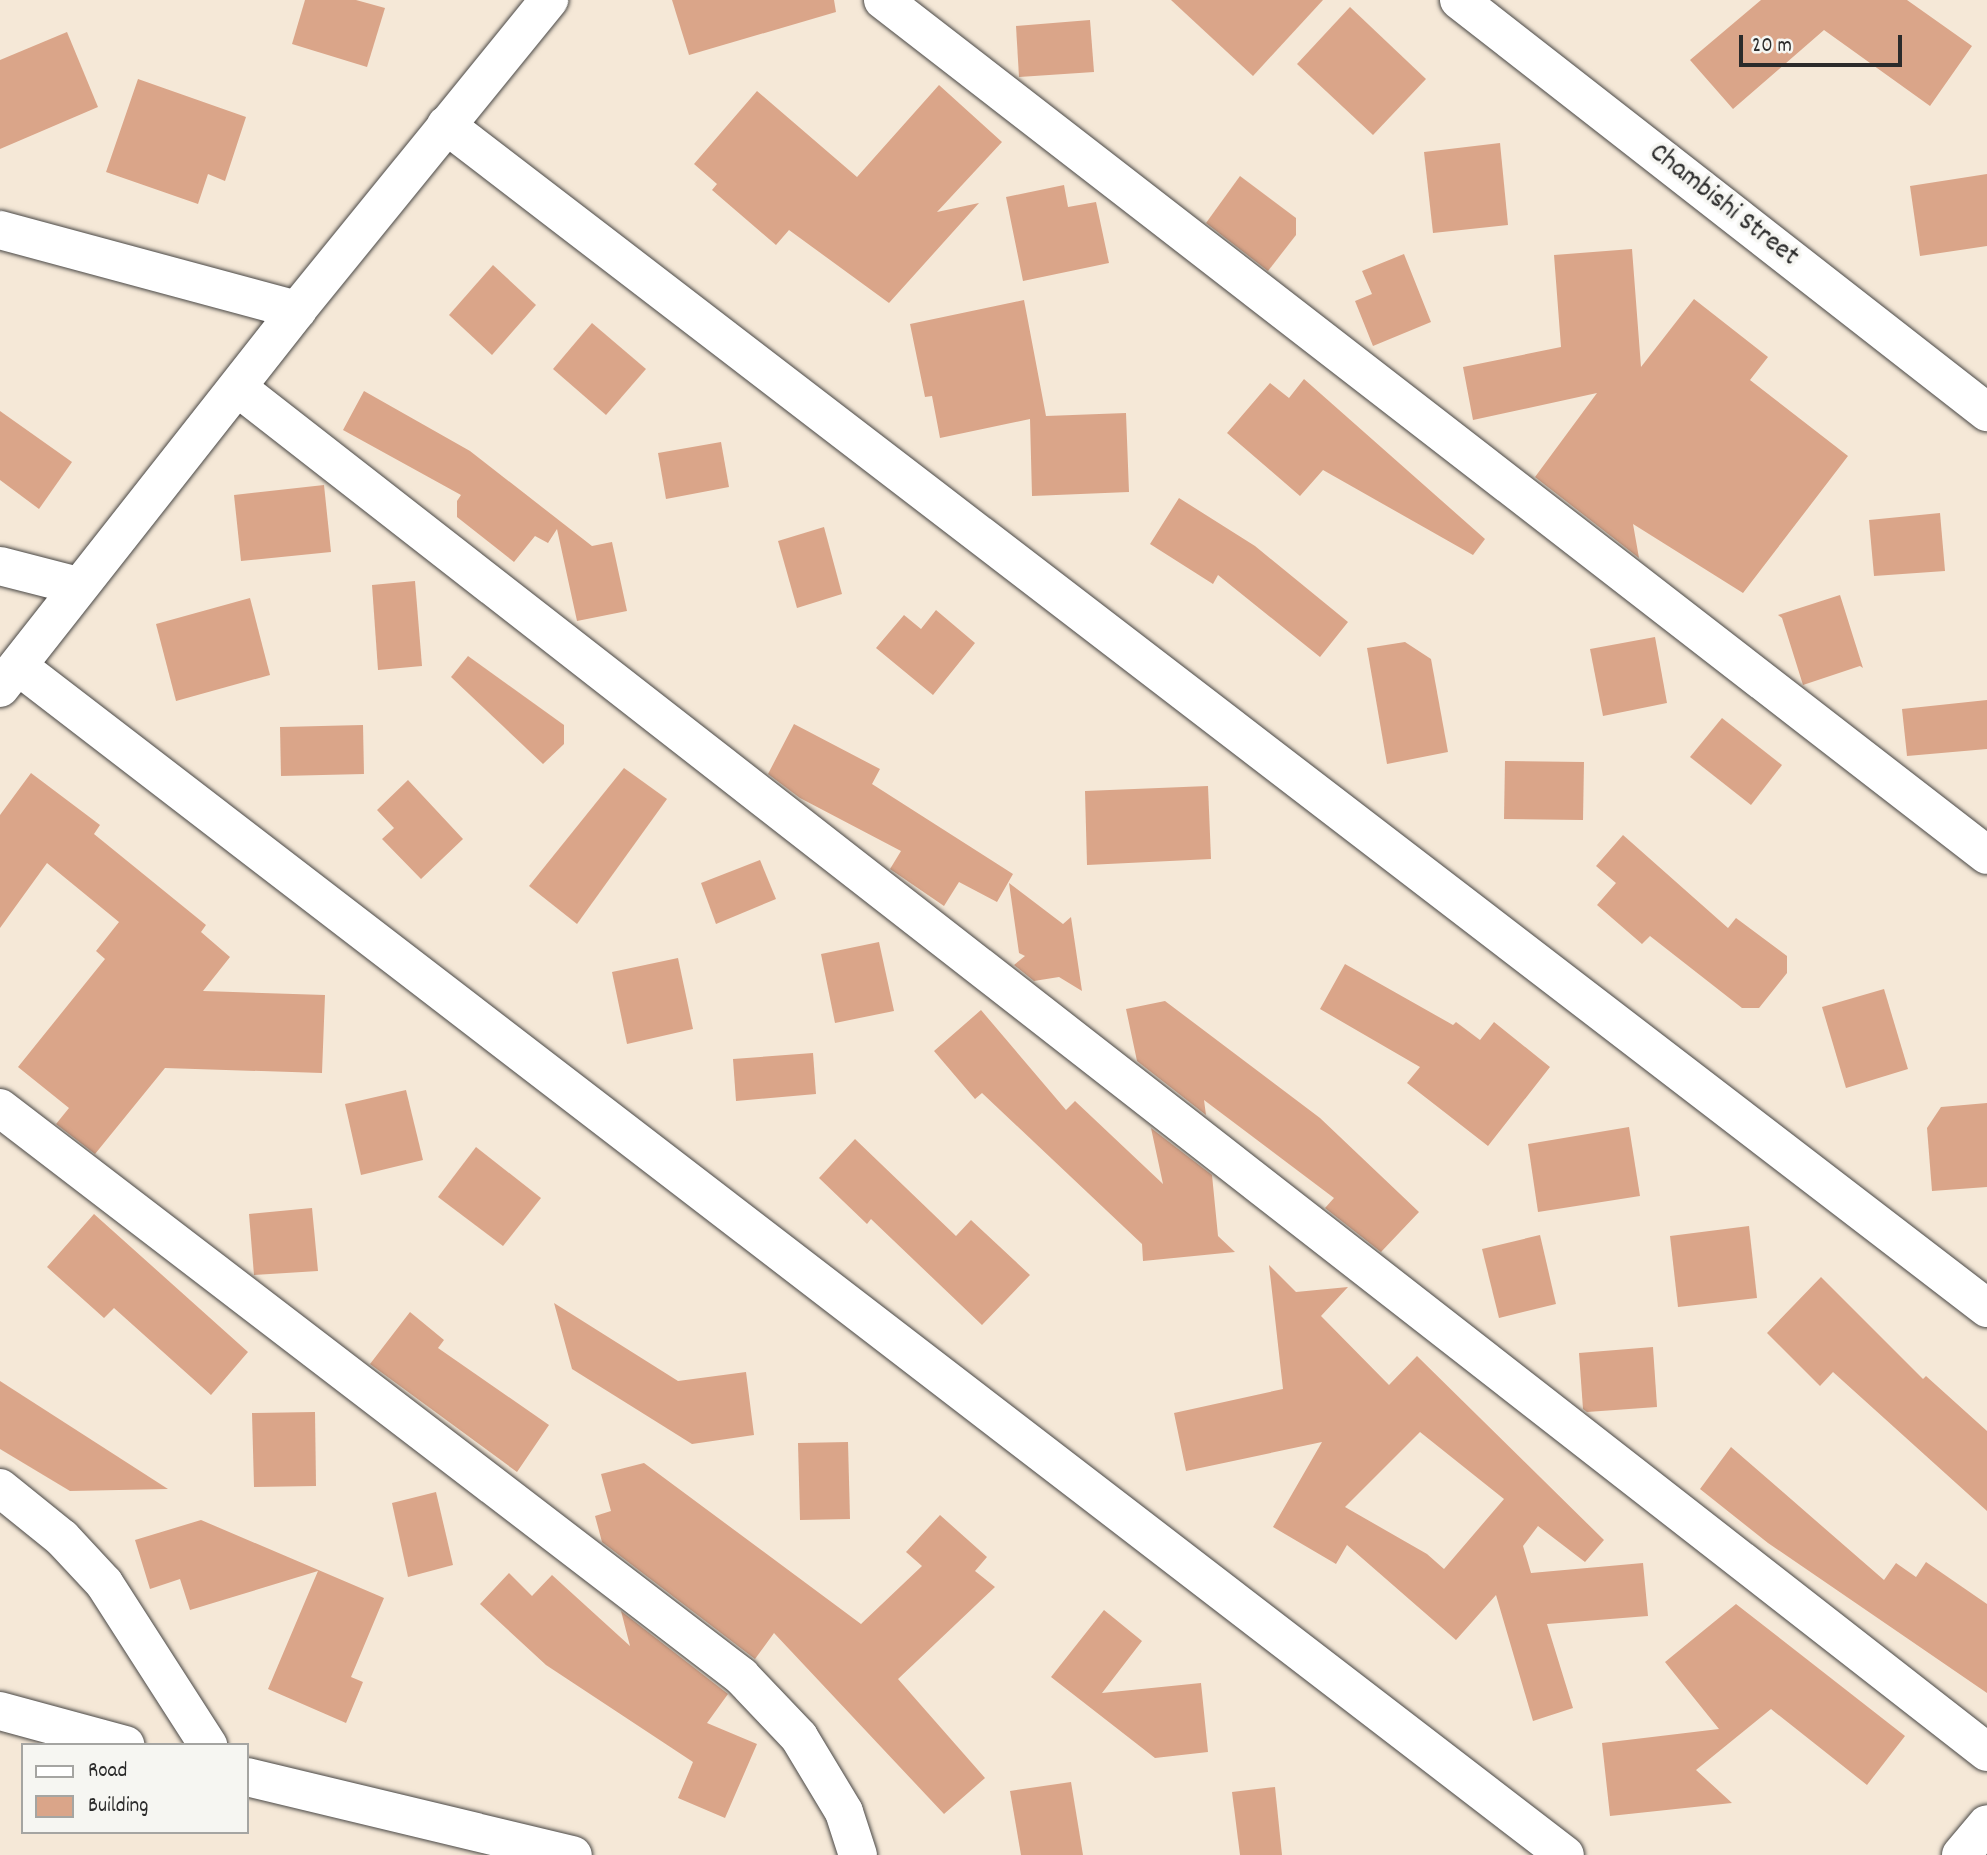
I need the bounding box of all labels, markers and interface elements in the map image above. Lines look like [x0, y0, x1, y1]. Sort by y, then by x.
scale bar [1742, 21, 1905, 65]
text: 20 m [1752, 32, 1792, 62]
street label: Chambishi Street [1642, 137, 1804, 275]
legend [21, 1743, 248, 1834]
text: Road [88, 1757, 127, 1787]
text: Building [88, 1792, 148, 1822]

